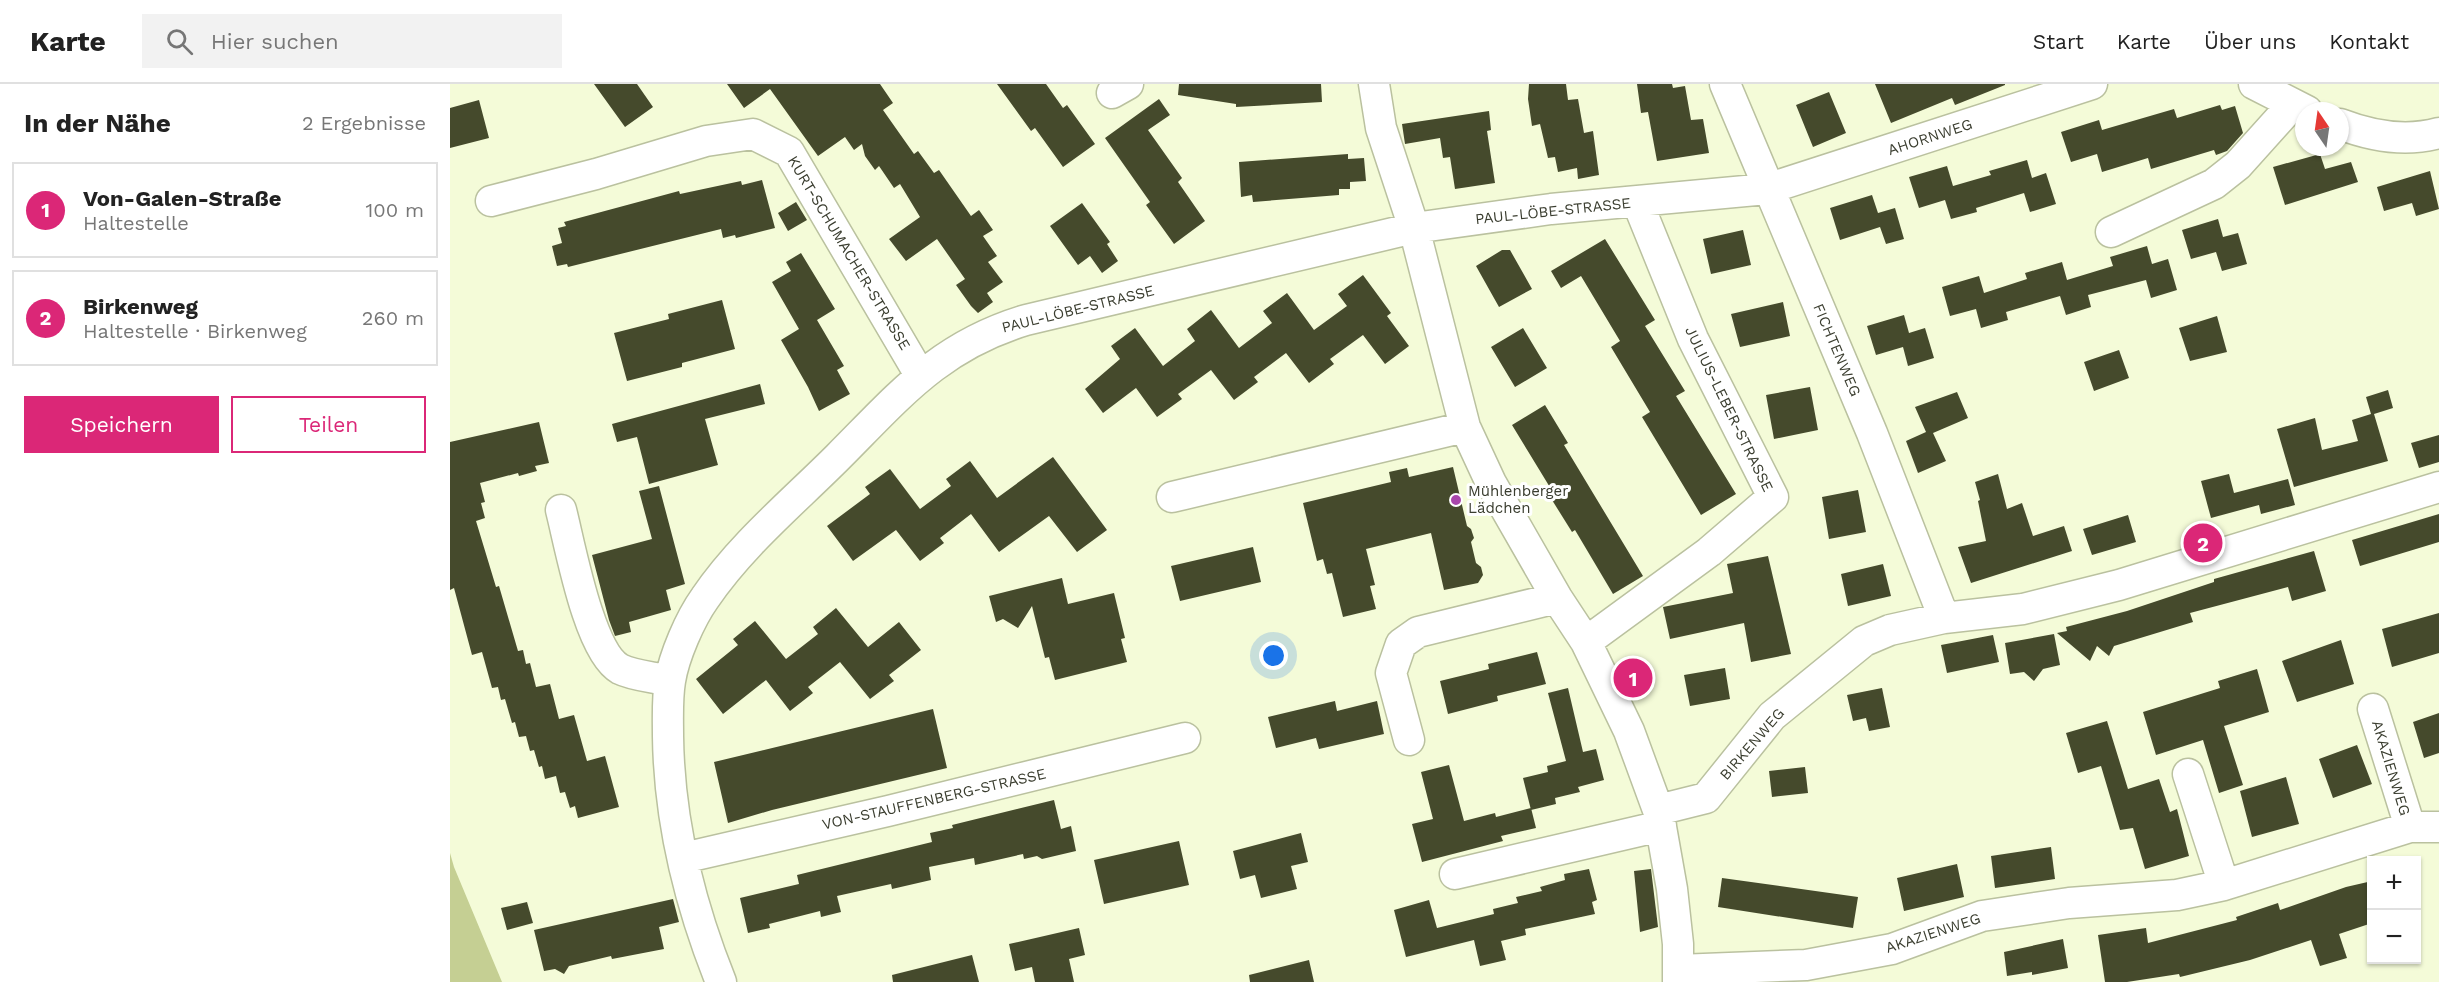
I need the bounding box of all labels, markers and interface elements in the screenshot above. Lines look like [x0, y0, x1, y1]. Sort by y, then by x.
search box [142, 14, 562, 68]
text: Karte [30, 25, 106, 58]
icon: search [163, 25, 196, 58]
text: Hier suchen [211, 29, 339, 54]
text: Start [2033, 29, 2084, 54]
text: Karte [2117, 29, 2171, 54]
text: Über uns [2204, 29, 2296, 54]
text: Kontakt [2329, 29, 2409, 54]
north arrow [2295, 102, 2349, 156]
text: In der Nähe [24, 108, 171, 138]
text: 2 Ergebnisse [302, 111, 426, 135]
street label: AHORNWEG [1885, 115, 1975, 159]
street label: KURT-SCHUMACHER-STRASSE [784, 153, 914, 353]
text: Von-Galen-Straße [83, 186, 281, 211]
street label: PAUL-LÖBE-STRASSE [1474, 194, 1632, 228]
text: 1 [41, 198, 50, 222]
text: 100 m [365, 198, 424, 222]
text: Haltestelle [83, 211, 189, 235]
street label: PAUL-LÖBE-STRASSE [1000, 281, 1156, 337]
text: Birkenweg [83, 294, 198, 319]
street label: FICHTENWEG [1809, 301, 1865, 399]
text: 2 [40, 306, 51, 330]
text: 260 m [362, 306, 424, 330]
text: Haltestelle · Birkenweg [83, 319, 307, 343]
street label: JULIUS-LEBER-STRASSE [1681, 323, 1777, 495]
button: Speichern [24, 396, 219, 453]
button: Teilen [231, 396, 426, 453]
place label: Mühlenberger Lädchen [1468, 482, 1568, 517]
marker: Mühlenberger Lädchen [1449, 493, 1463, 507]
pin: 2 [2184, 520, 2222, 566]
your location [1259, 641, 1288, 670]
pin: 1 [1614, 656, 1652, 700]
street label: BIRKENWEG [1716, 704, 1788, 784]
street label: AKAZIENWEG [2368, 718, 2414, 818]
street label: VON-STAUFFENBERG-STRASSE [820, 764, 1048, 834]
map controls [2367, 856, 2421, 964]
button: + [2367, 856, 2421, 910]
street label: AKAZIENWEG [1883, 909, 1983, 957]
button: − [2367, 910, 2421, 964]

